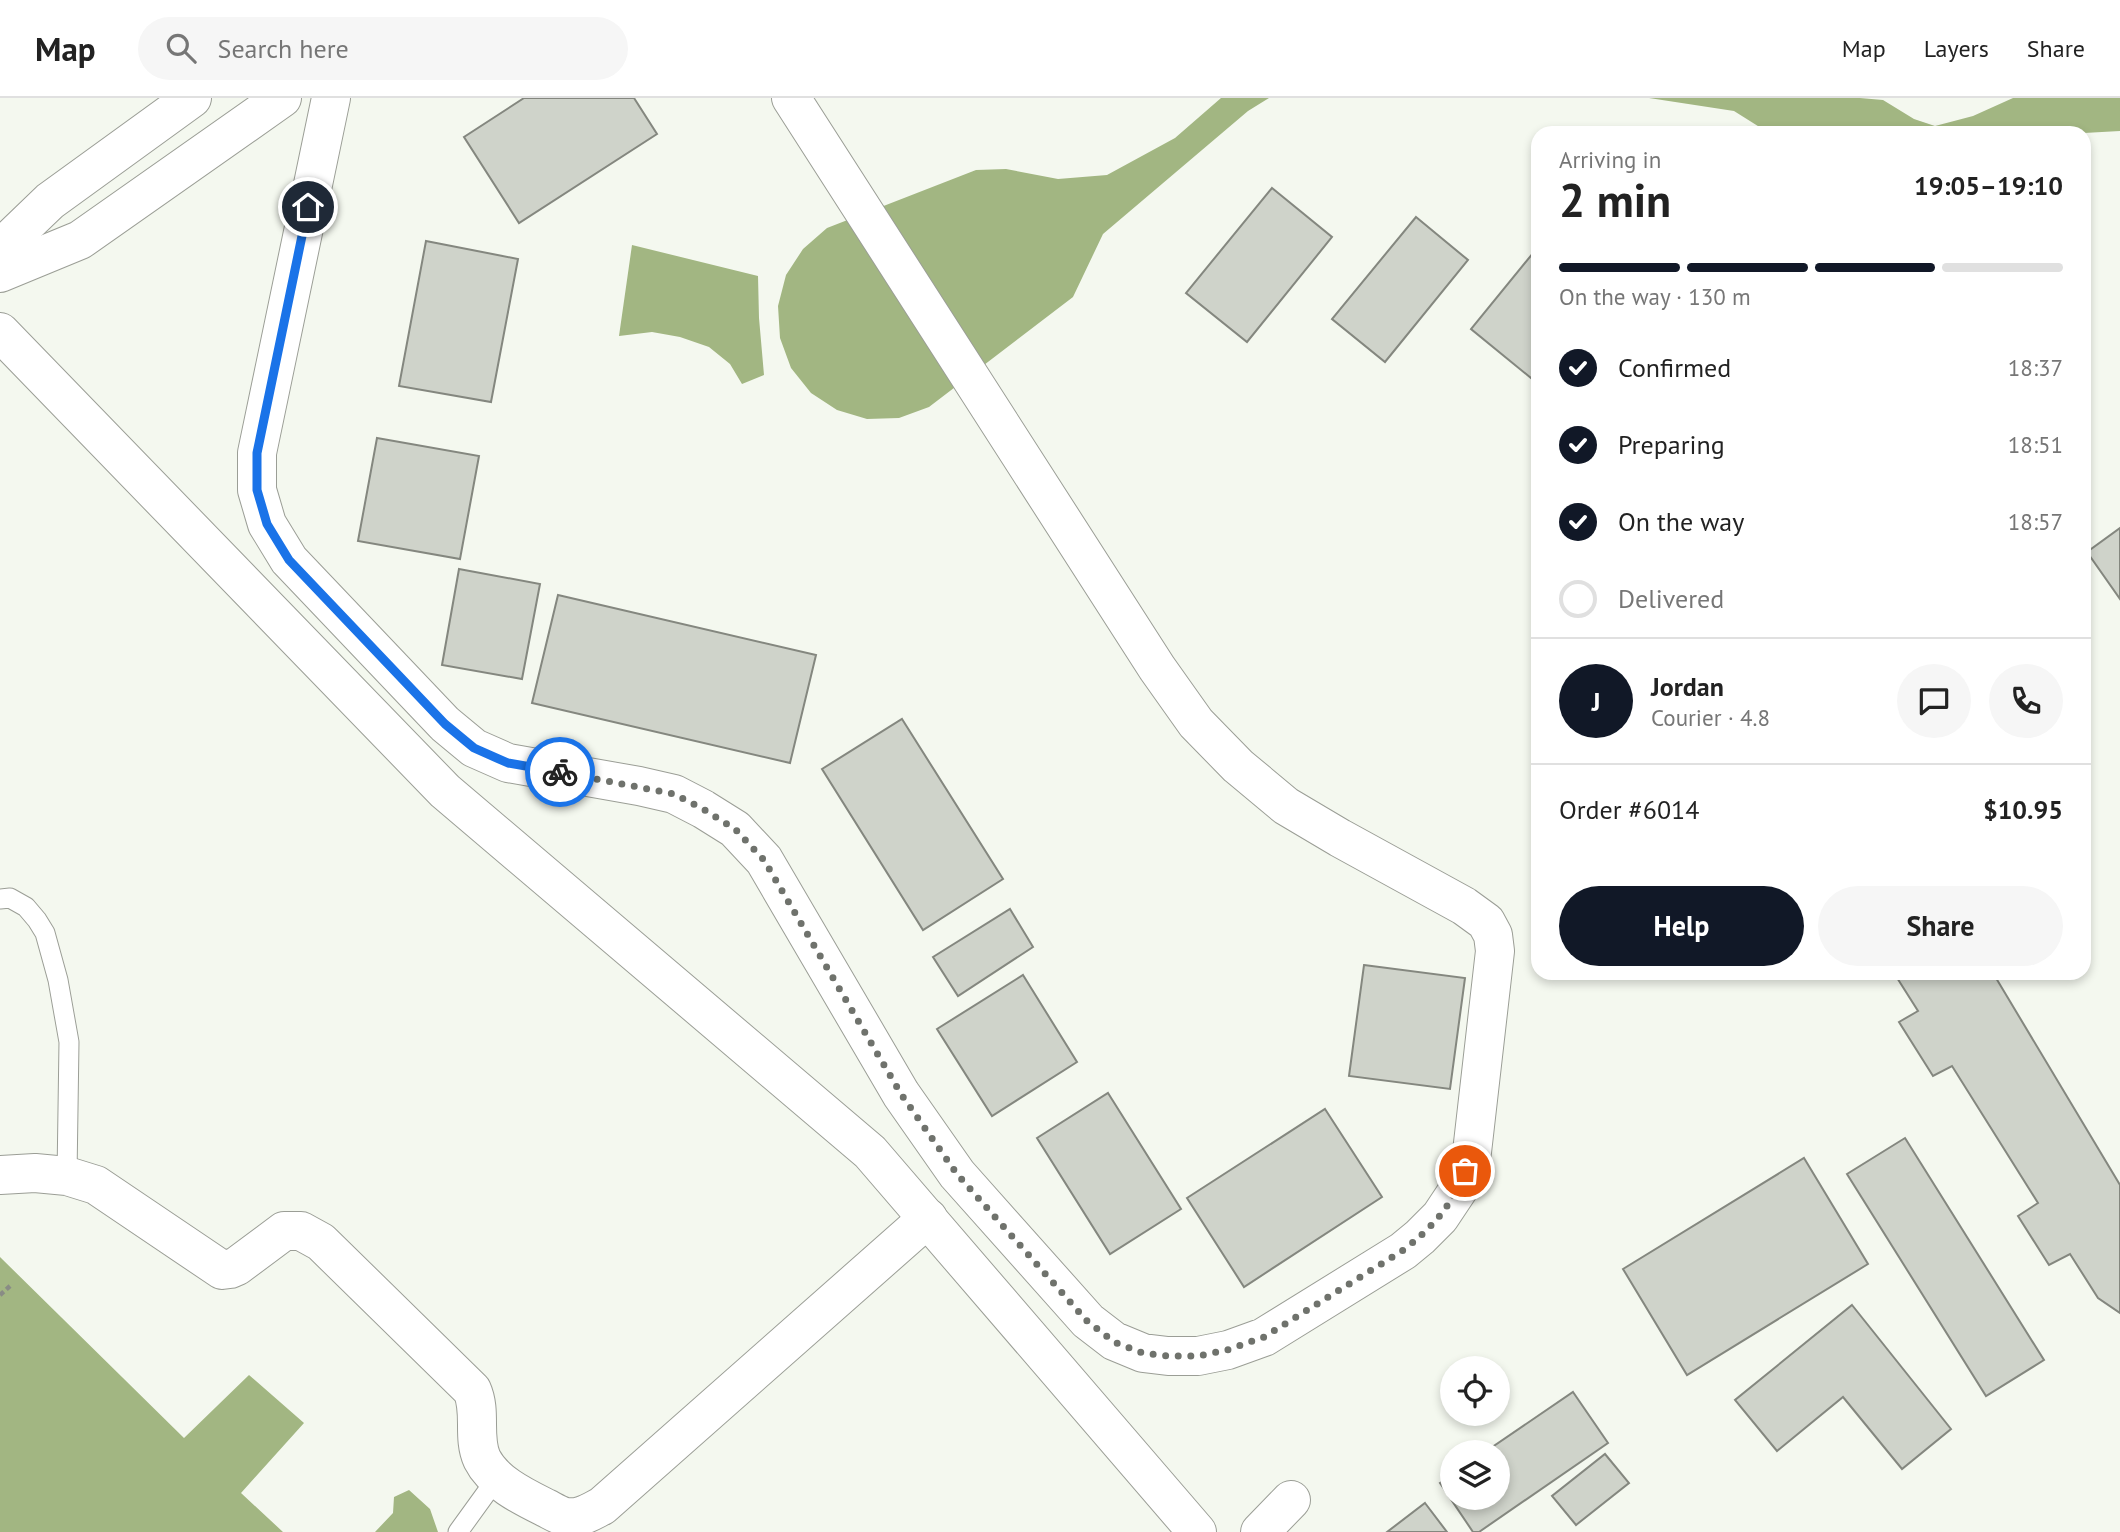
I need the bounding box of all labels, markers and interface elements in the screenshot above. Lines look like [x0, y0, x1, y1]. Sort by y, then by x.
search box [138, 17, 628, 80]
text: Map [35, 27, 96, 70]
icon: search [162, 29, 200, 67]
text: Search here [218, 32, 349, 65]
text: Map [1842, 33, 1886, 64]
text: Layers [1924, 33, 1989, 64]
text: Share [2027, 33, 2085, 64]
text: Arriving in [1559, 145, 1661, 174]
text: 19:05–19:10 [1914, 169, 2063, 202]
text: 2 min [1559, 170, 1671, 230]
pin [278, 177, 338, 237]
icon: home [289, 188, 327, 226]
text: On the way · 130 m [1559, 282, 1751, 311]
icon: check [1559, 349, 1597, 387]
text: Confirmed [1618, 351, 1731, 384]
text: 18:37 [2008, 353, 2063, 382]
icon: check [1559, 426, 1597, 464]
text: Preparing [1618, 428, 1725, 461]
text: 18:51 [2008, 430, 2063, 459]
icon: check [1559, 503, 1597, 541]
text: On the way [1618, 505, 1744, 538]
text: 18:57 [2008, 507, 2063, 536]
text: Delivered [1618, 582, 1724, 615]
button: chat [1897, 664, 1971, 738]
button: phone [1989, 664, 2063, 738]
text: Jordan [1651, 670, 1724, 703]
text: J [1592, 685, 1600, 718]
text: Courier · 4.8 [1651, 703, 1770, 732]
courier [525, 737, 595, 807]
icon: bike [541, 753, 579, 791]
text: Order #6014 [1559, 793, 1699, 826]
text: $10.95 [1983, 793, 2063, 826]
button: Help [1559, 886, 1804, 966]
button: Share [1818, 886, 2063, 966]
pin [1435, 1141, 1495, 1201]
icon: bag [1446, 1152, 1484, 1190]
map controls [1440, 1356, 1510, 1510]
button: locate [1440, 1356, 1510, 1426]
button: layers [1440, 1440, 1510, 1510]

